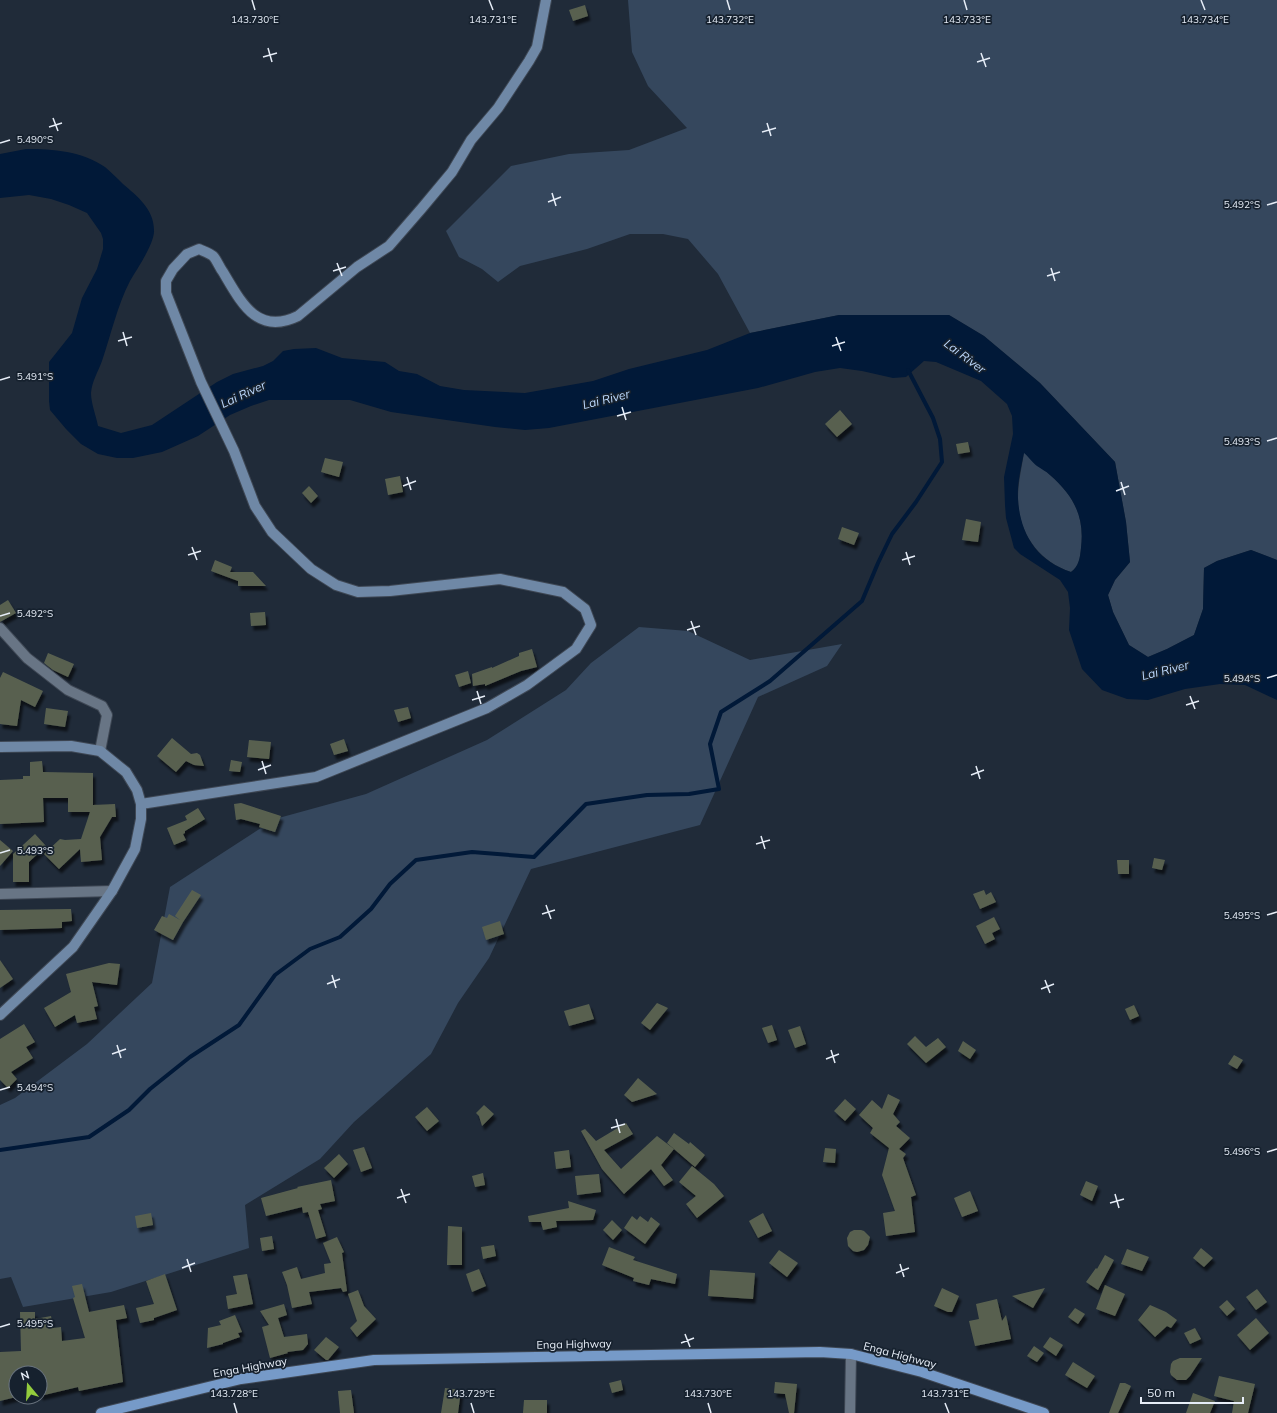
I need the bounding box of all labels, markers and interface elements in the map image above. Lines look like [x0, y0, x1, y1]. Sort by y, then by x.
text: 143.730°E [231, 13, 279, 26]
text: 143.731°E [469, 13, 517, 26]
text: 143.732°E [706, 13, 754, 26]
text: 143.733°E [943, 13, 991, 26]
text: 143.734°E [1181, 13, 1229, 26]
text: 5.490°S [17, 133, 53, 146]
text: 5.492°S [1224, 198, 1260, 211]
water label: Lai River [941, 336, 989, 377]
text: 5.491°S [17, 370, 53, 383]
water label: Lai River [218, 377, 269, 411]
water label: Lai River [581, 386, 632, 412]
text: 5.493°S [1224, 435, 1260, 448]
text: 5.492°S [17, 607, 53, 620]
water label: Lai River [1140, 657, 1191, 683]
text: 5.494°S [1224, 672, 1260, 685]
text: 5.493°S [17, 844, 53, 857]
text: 5.495°S [1224, 909, 1260, 922]
text: 5.494°S [17, 1081, 53, 1094]
text: 5.496°S [1224, 1145, 1260, 1158]
text: 5.495°S [17, 1317, 53, 1330]
street label: Enga Highway [536, 1336, 612, 1352]
street label: Enga Highway [862, 1339, 938, 1371]
street label: Enga Highway [212, 1354, 288, 1380]
north arrow [8, 1365, 48, 1405]
text: N [19, 1368, 31, 1383]
scale bar [1141, 1379, 1243, 1405]
text: 50 m [1147, 1385, 1175, 1400]
text: 143.728°E [210, 1387, 258, 1400]
text: 143.729°E [447, 1387, 495, 1400]
text: 143.730°E [684, 1387, 732, 1400]
text: 143.731°E [921, 1387, 969, 1400]

